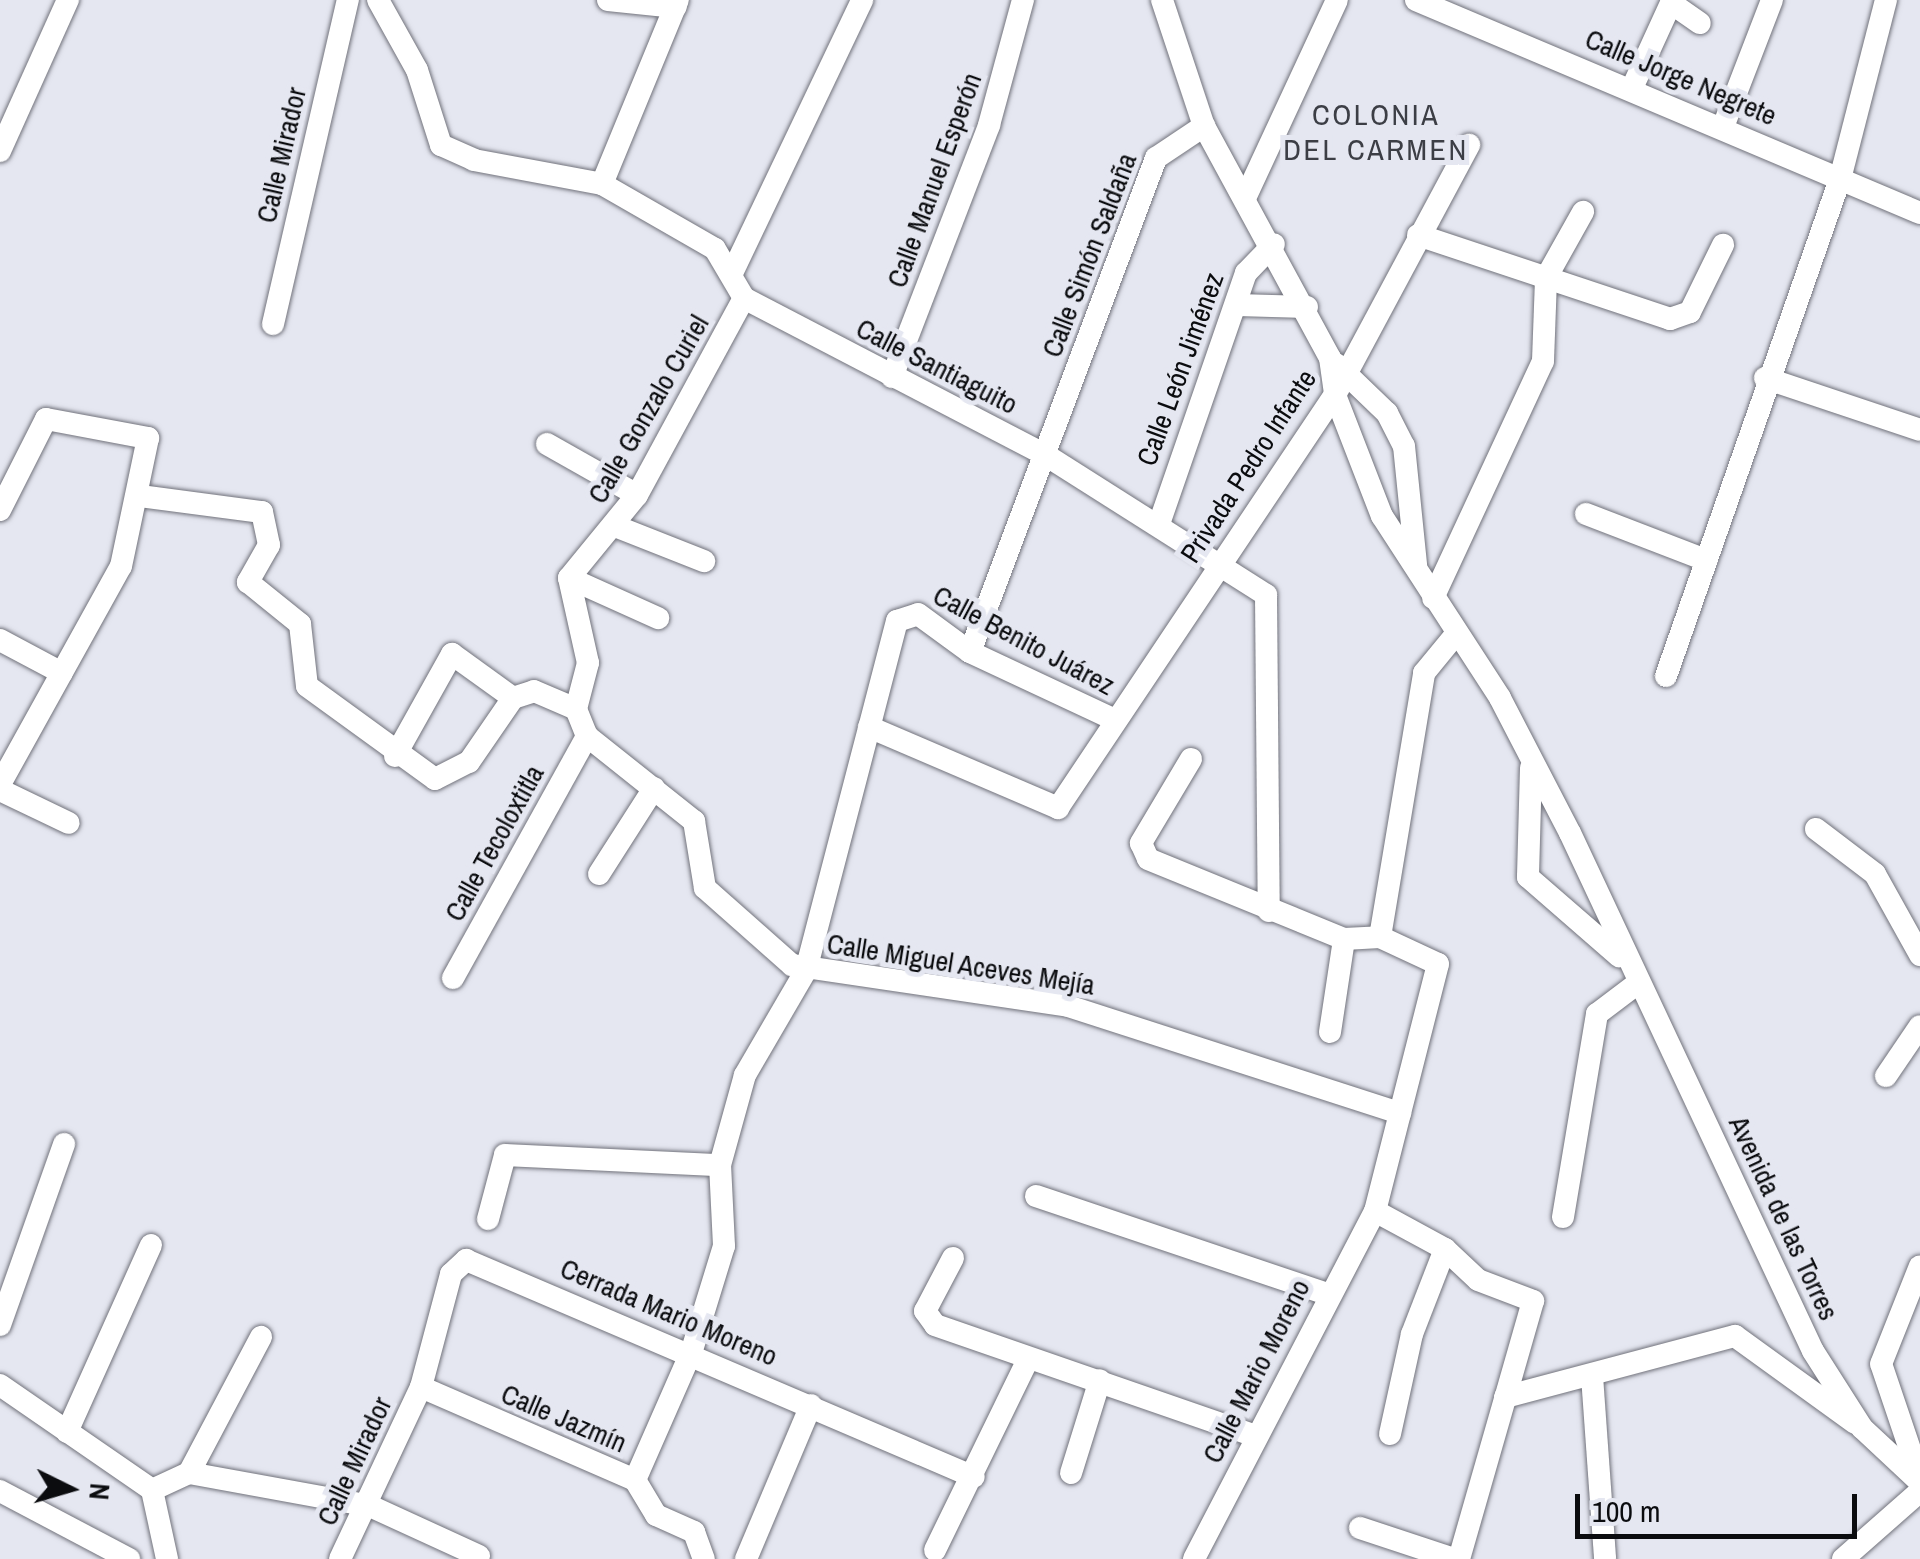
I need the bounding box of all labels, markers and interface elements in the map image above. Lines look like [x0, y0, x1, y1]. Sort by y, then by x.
street label: Calle Jorge Negrete [1580, 22, 1782, 132]
street label: Calle Manuel Esperón [880, 68, 988, 292]
street label: Calle Mirador [249, 84, 313, 226]
district label: COLONIA DEL CARMEN [1283, 96, 1469, 166]
street label: Calle Simón Saldaña [1035, 148, 1143, 362]
street label: Calle León Jiménez [1130, 268, 1230, 470]
street label: Calle Gonzalo Curiel [580, 309, 716, 509]
street label: Calle Santiaguito [851, 311, 1023, 421]
street label: Privada Pedro Infante [1173, 363, 1323, 569]
street label: Calle Benito Juárez [928, 578, 1120, 702]
street label: Calle Tecoloxtitla [437, 759, 551, 927]
street label: Calle Miguel Aceves Mejía [824, 926, 1098, 1002]
street label: Avenida de las Torres [1722, 1110, 1846, 1326]
street label: Cerrada Mario Moreno [556, 1251, 782, 1373]
street label: Calle Mario Moreno [1195, 1274, 1317, 1468]
street label: Calle Jazmín [496, 1377, 632, 1459]
street label: Calle Mirador [310, 1391, 398, 1531]
north arrow [20, 1439, 120, 1539]
scale bar [1580, 1474, 1862, 1536]
text: N [80, 1482, 120, 1502]
text: 100 m [1592, 1491, 1660, 1531]

